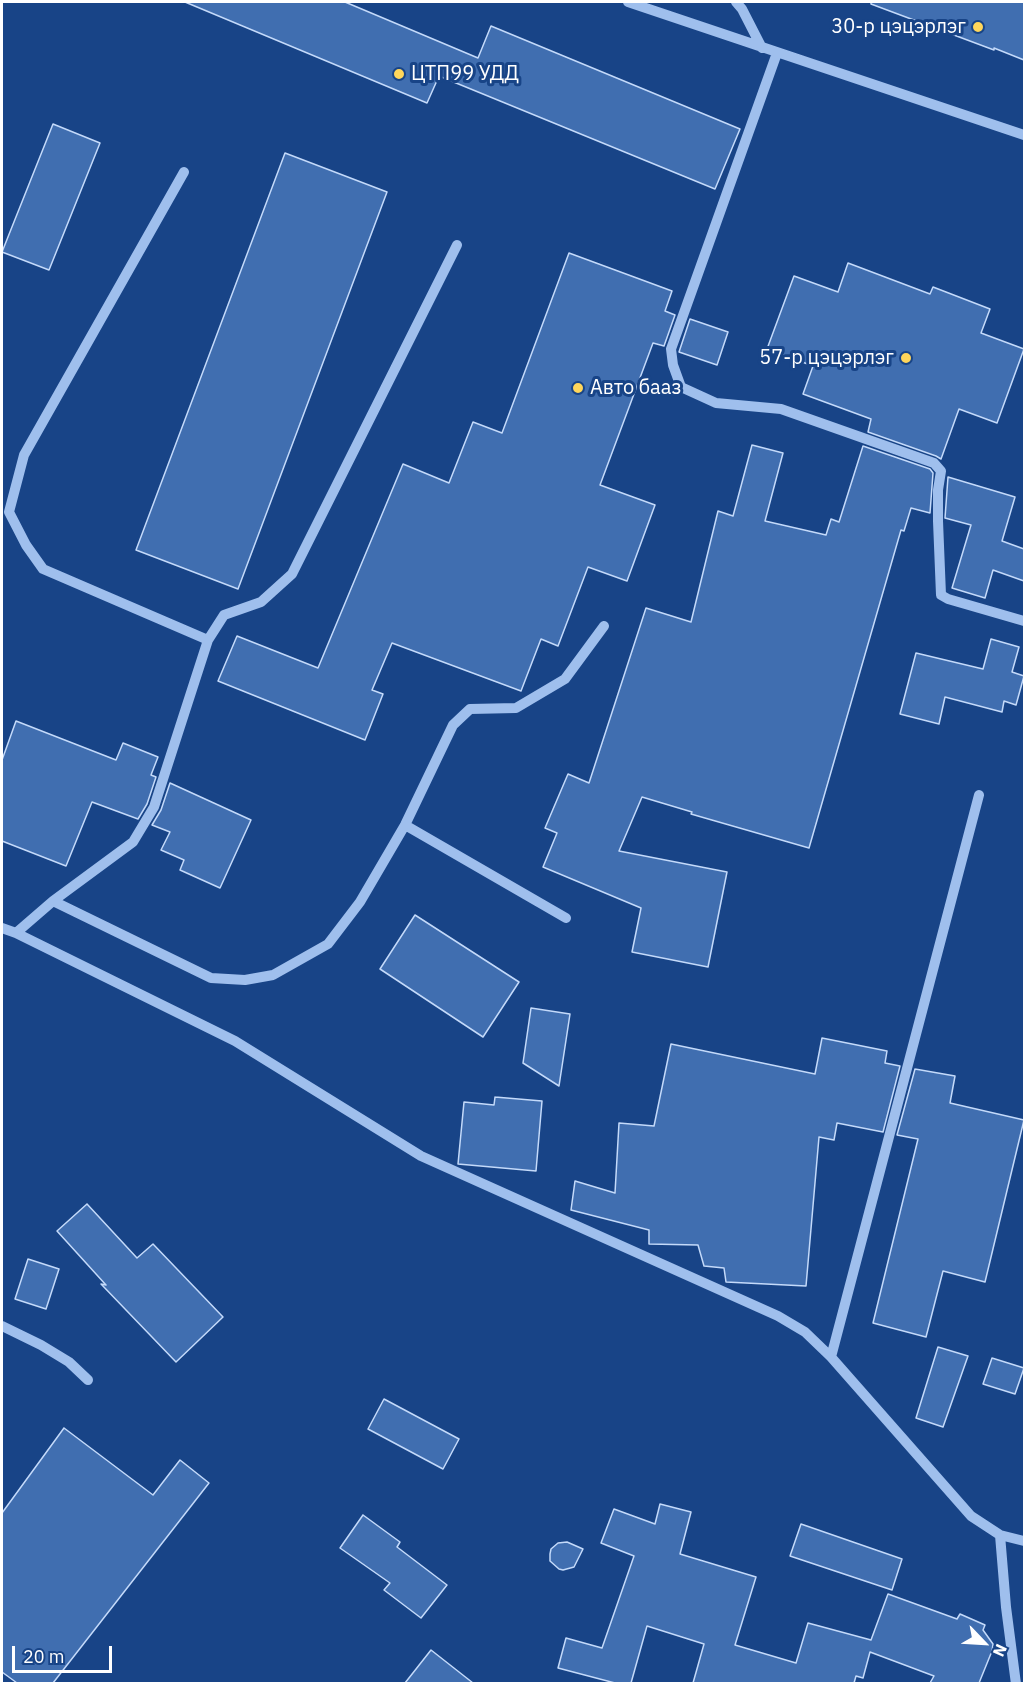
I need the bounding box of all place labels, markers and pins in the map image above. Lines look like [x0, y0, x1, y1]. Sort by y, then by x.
place label: 30-р цэцэрлэг [831, 15, 966, 39]
marker: 30-р цэцэрлэг [971, 20, 985, 34]
place label: ЦТП99 УДД [411, 62, 519, 86]
marker: ЦТП99 УДД [392, 67, 406, 81]
place label: 57-р цэцэрлэг [759, 346, 894, 370]
marker: 57-р цэцэрлэг [899, 351, 913, 365]
place label: Авто бааз [590, 376, 681, 400]
marker: Авто бааз [571, 381, 585, 395]

